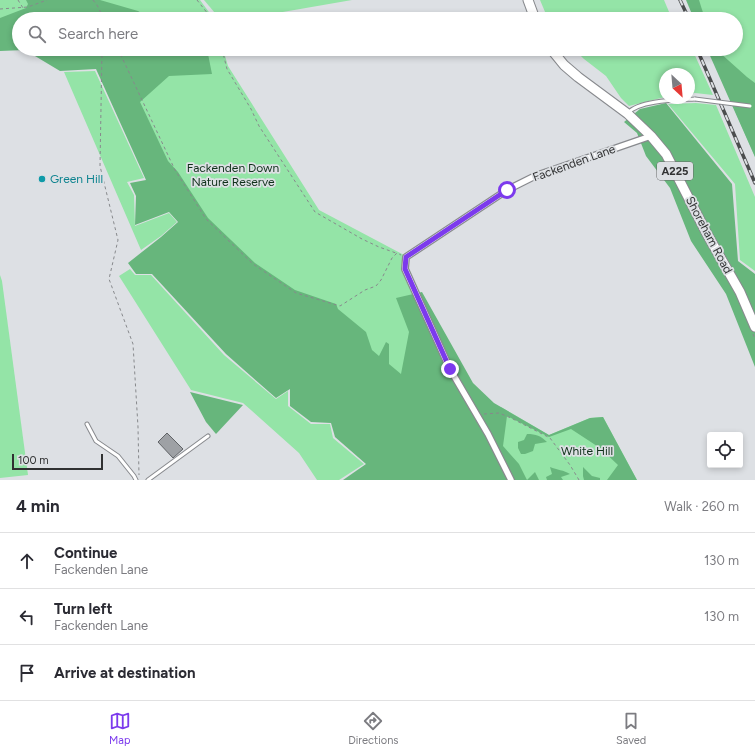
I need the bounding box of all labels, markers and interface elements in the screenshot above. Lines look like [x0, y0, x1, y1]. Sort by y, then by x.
search box [12, 12, 743, 56]
icon: search [26, 23, 48, 45]
text: Search here [58, 25, 138, 43]
north arrow [659, 68, 695, 104]
street label: Fackenden Lane [531, 141, 618, 184]
park label: Fackenden Down Nature Reserve [187, 161, 280, 189]
road number: A225 [657, 162, 693, 180]
place label: Green Hill [50, 172, 103, 186]
marker: Green Hill [37, 174, 47, 184]
route start [498, 181, 516, 199]
street label: Shoreham Road [683, 194, 735, 276]
route end [441, 360, 459, 378]
map controls [707, 432, 743, 468]
button: locate [707, 432, 743, 468]
park label: White Hill [561, 444, 613, 458]
scale bar [12, 452, 103, 471]
text: 100 m [18, 454, 49, 467]
text: 4 min [16, 496, 60, 516]
text: Walk · 260 m [664, 499, 739, 514]
text: Continue [54, 544, 117, 562]
icon: ahead [16, 550, 38, 572]
text: 130 m [704, 553, 739, 568]
text: Fackenden Lane [54, 562, 148, 577]
text: Turn left [54, 600, 112, 618]
icon: left [16, 606, 38, 628]
text: 130 m [704, 609, 739, 624]
text: Fackenden Lane [54, 618, 148, 633]
icon: arrive [16, 662, 38, 684]
text: Arrive at destination [54, 664, 195, 682]
tab: Map [109, 710, 131, 747]
tab: Directions [348, 710, 398, 747]
tab: Saved [616, 710, 646, 747]

